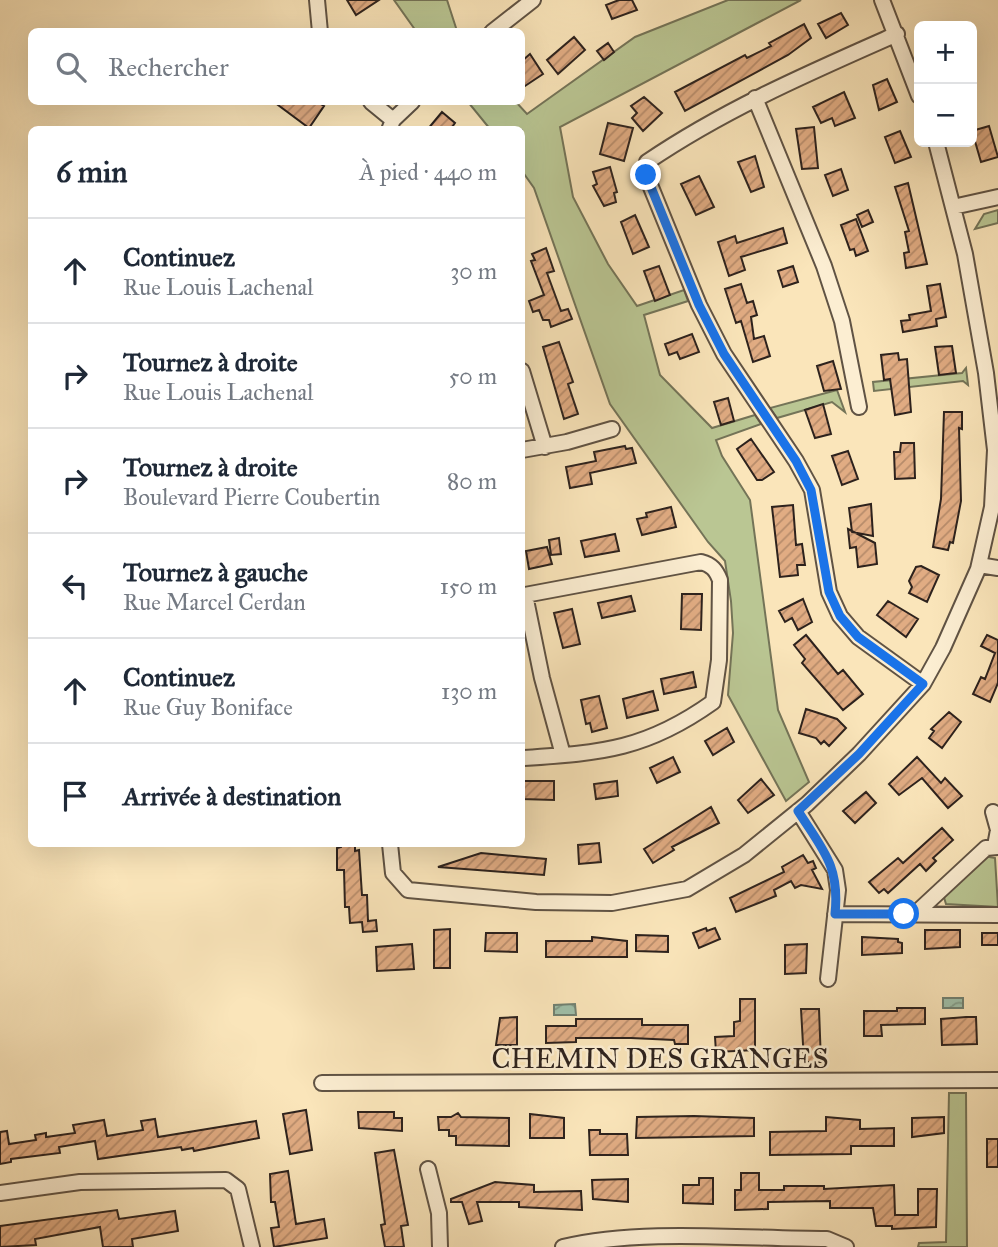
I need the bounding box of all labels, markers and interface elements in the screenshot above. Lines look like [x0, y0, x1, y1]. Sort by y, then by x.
map controls [914, 21, 977, 147]
button: + [914, 21, 977, 84]
search box [28, 28, 525, 105]
icon: search [52, 48, 90, 86]
text: Rechercher [108, 51, 229, 83]
button: − [914, 84, 977, 147]
text: 6 min [56, 154, 128, 190]
text: À pied · 440 m [359, 158, 497, 186]
route end [630, 159, 661, 190]
text: Continuez [123, 241, 235, 273]
icon: ahead [56, 252, 94, 290]
text: 30 m [450, 257, 497, 285]
text: Rue Louis Lachenal [123, 273, 314, 301]
text: Tournez à droite [123, 346, 298, 378]
icon: right [56, 357, 94, 395]
text: 50 m [449, 362, 497, 390]
text: Rue Louis Lachenal [123, 378, 314, 406]
text: Tournez à droite [123, 451, 298, 483]
icon: right [56, 462, 94, 500]
text: 80 m [447, 467, 497, 495]
text: Boulevard Pierre Coubertin [123, 483, 380, 511]
text: Tournez à gauche [123, 556, 308, 588]
icon: left [56, 567, 94, 605]
text: 150 m [440, 572, 497, 600]
text: Rue Marcel Cerdan [123, 588, 306, 616]
text: Continuez [123, 661, 235, 693]
icon: ahead [56, 672, 94, 710]
text: 130 m [441, 677, 497, 705]
text: Rue Guy Boniface [123, 693, 293, 721]
icon: arrive [56, 777, 94, 815]
text: Arrivée à destination [123, 780, 341, 812]
route start [888, 898, 919, 929]
street label: CHEMIN DES GRANGES [491, 1041, 829, 1076]

